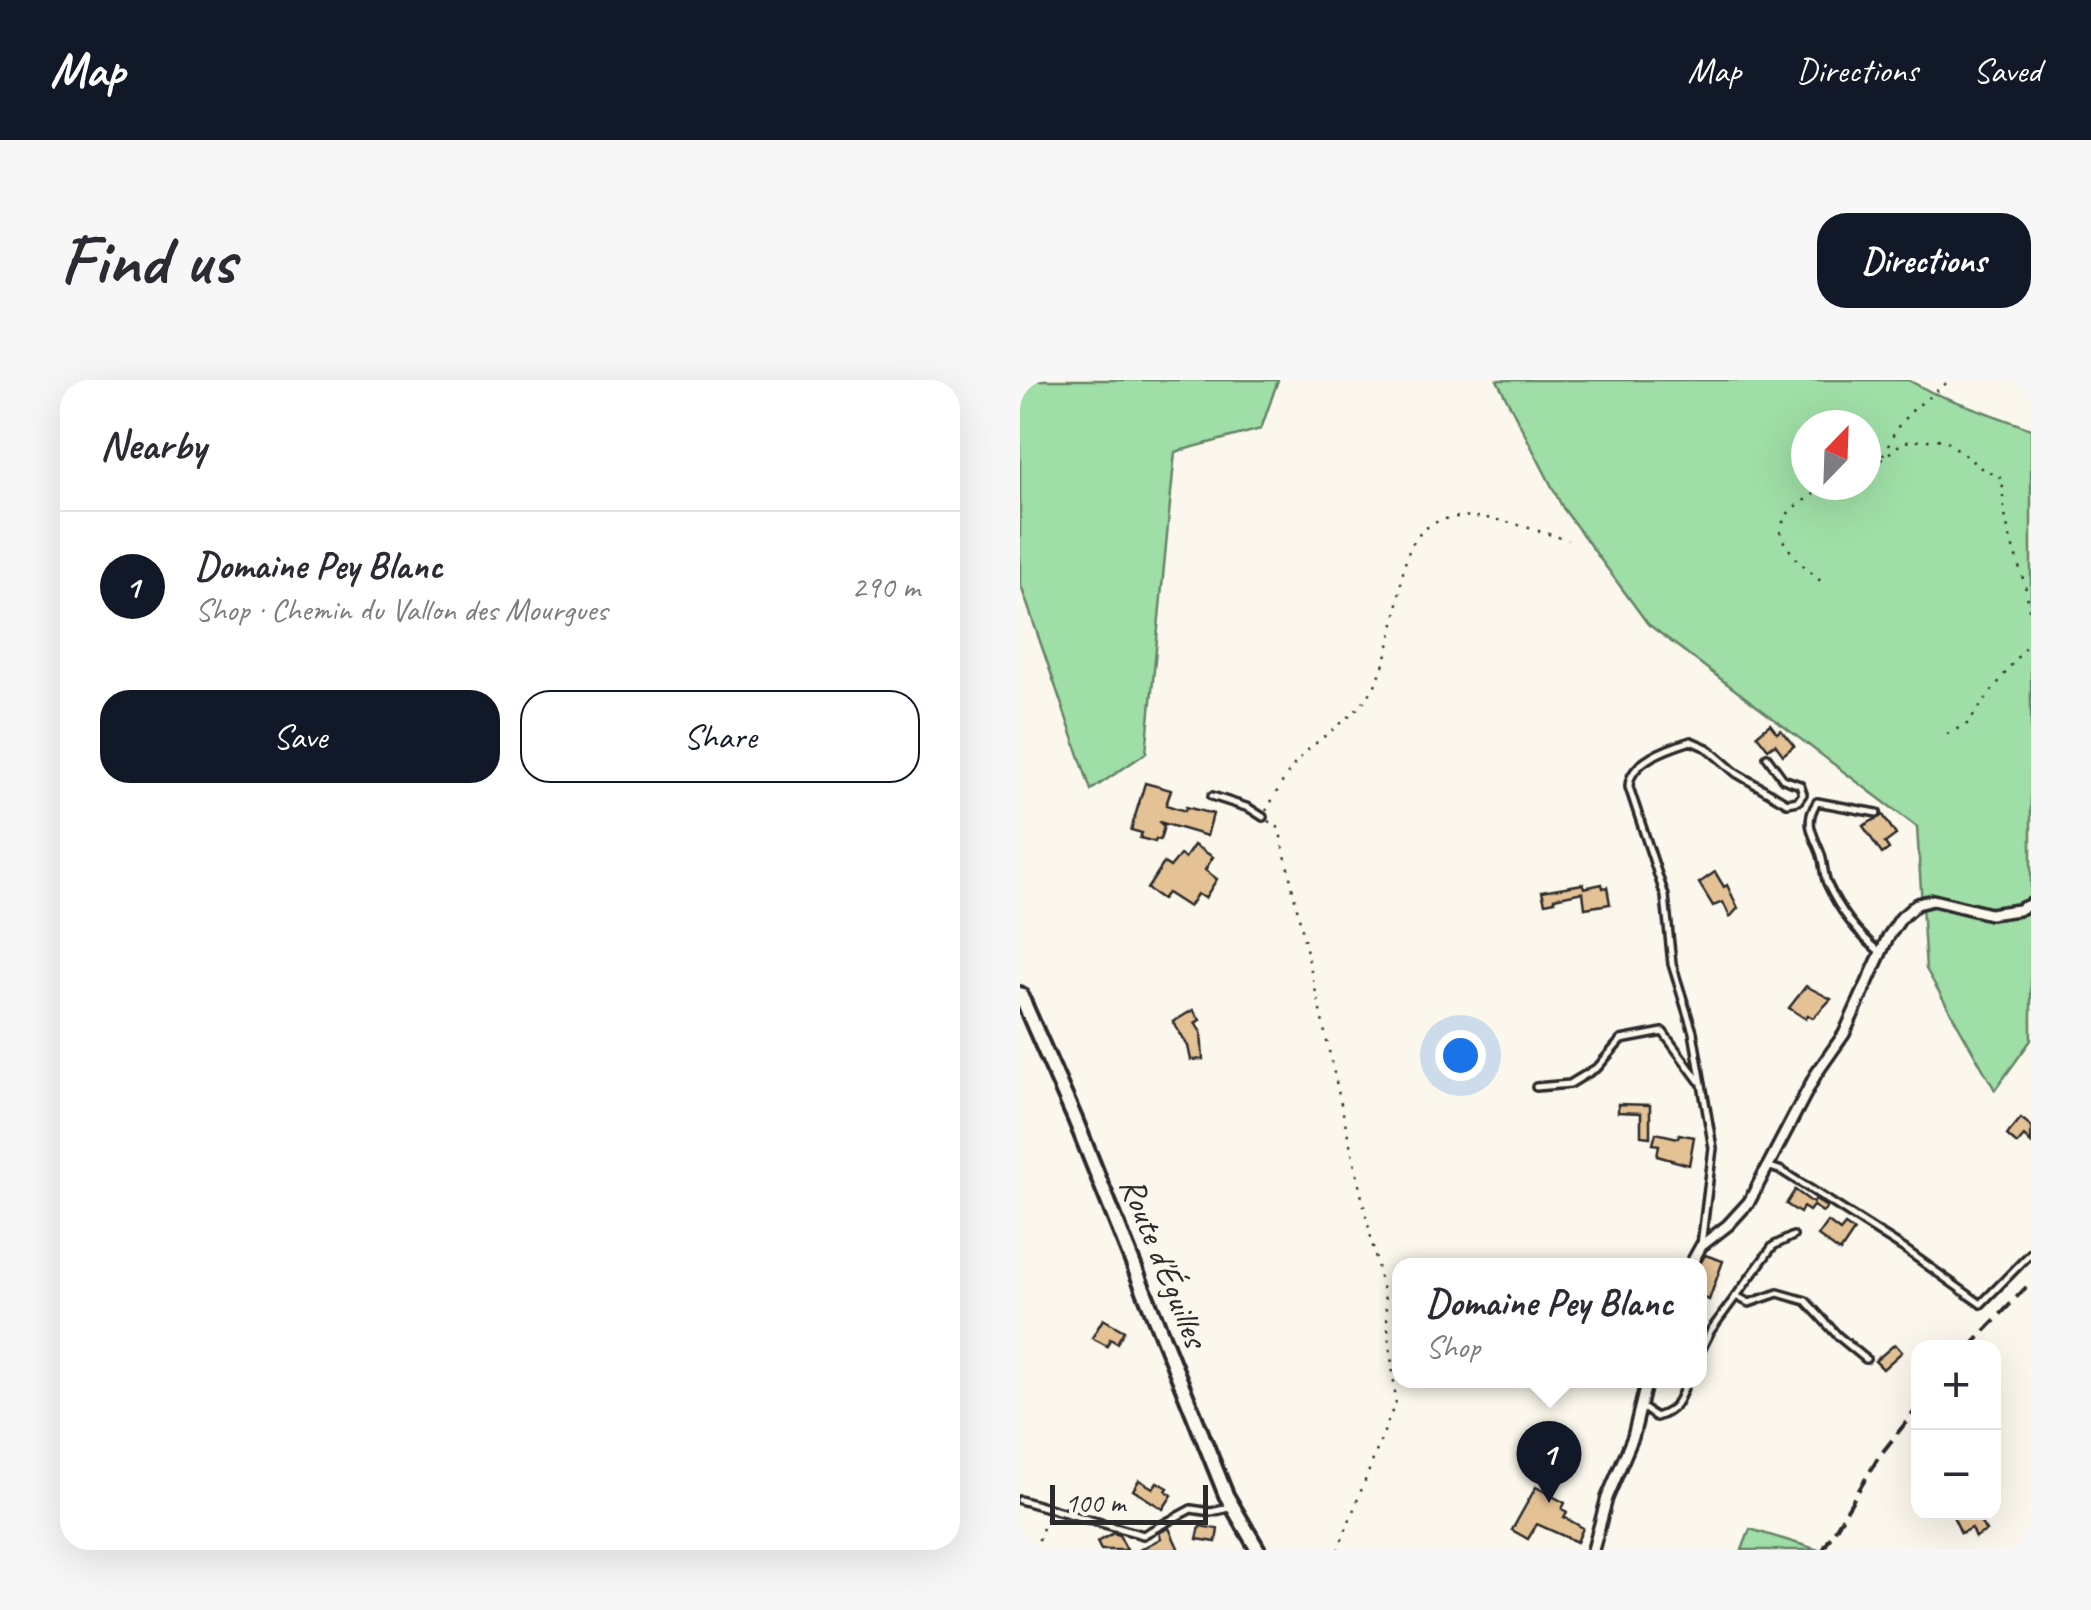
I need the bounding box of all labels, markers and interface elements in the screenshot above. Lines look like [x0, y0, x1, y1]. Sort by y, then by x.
text: Map [50, 40, 125, 100]
text: Map [1688, 48, 1741, 93]
text: Directions [1796, 48, 1918, 93]
text: Saved [1973, 48, 2041, 93]
button: Directions [1817, 213, 2031, 308]
text: Find us [60, 216, 235, 304]
north arrow [1791, 410, 1881, 500]
text: Nearby [100, 419, 206, 472]
text: Domaine Pey Blanc [195, 542, 443, 589]
text: 1 [125, 566, 140, 607]
text: 290 m [851, 566, 920, 607]
text: Shop · Chemin du Vallon des Mourgues [195, 589, 607, 630]
button: Save [100, 690, 500, 783]
button: Share [520, 690, 920, 783]
your location [1435, 1030, 1486, 1081]
street label: Route d'Éguilles [1110, 1170, 1220, 1356]
popup [1392, 1258, 1707, 1388]
text: Domaine Pey Blanc [1426, 1279, 1673, 1326]
text: Shop [1426, 1326, 1480, 1367]
map controls [1911, 1340, 2001, 1520]
button: + [1911, 1340, 2001, 1430]
pin: 1 [1516, 1420, 1582, 1503]
button: − [1911, 1430, 2001, 1520]
scale bar [1050, 1480, 1208, 1524]
text: 100 m [1065, 1485, 1125, 1520]

